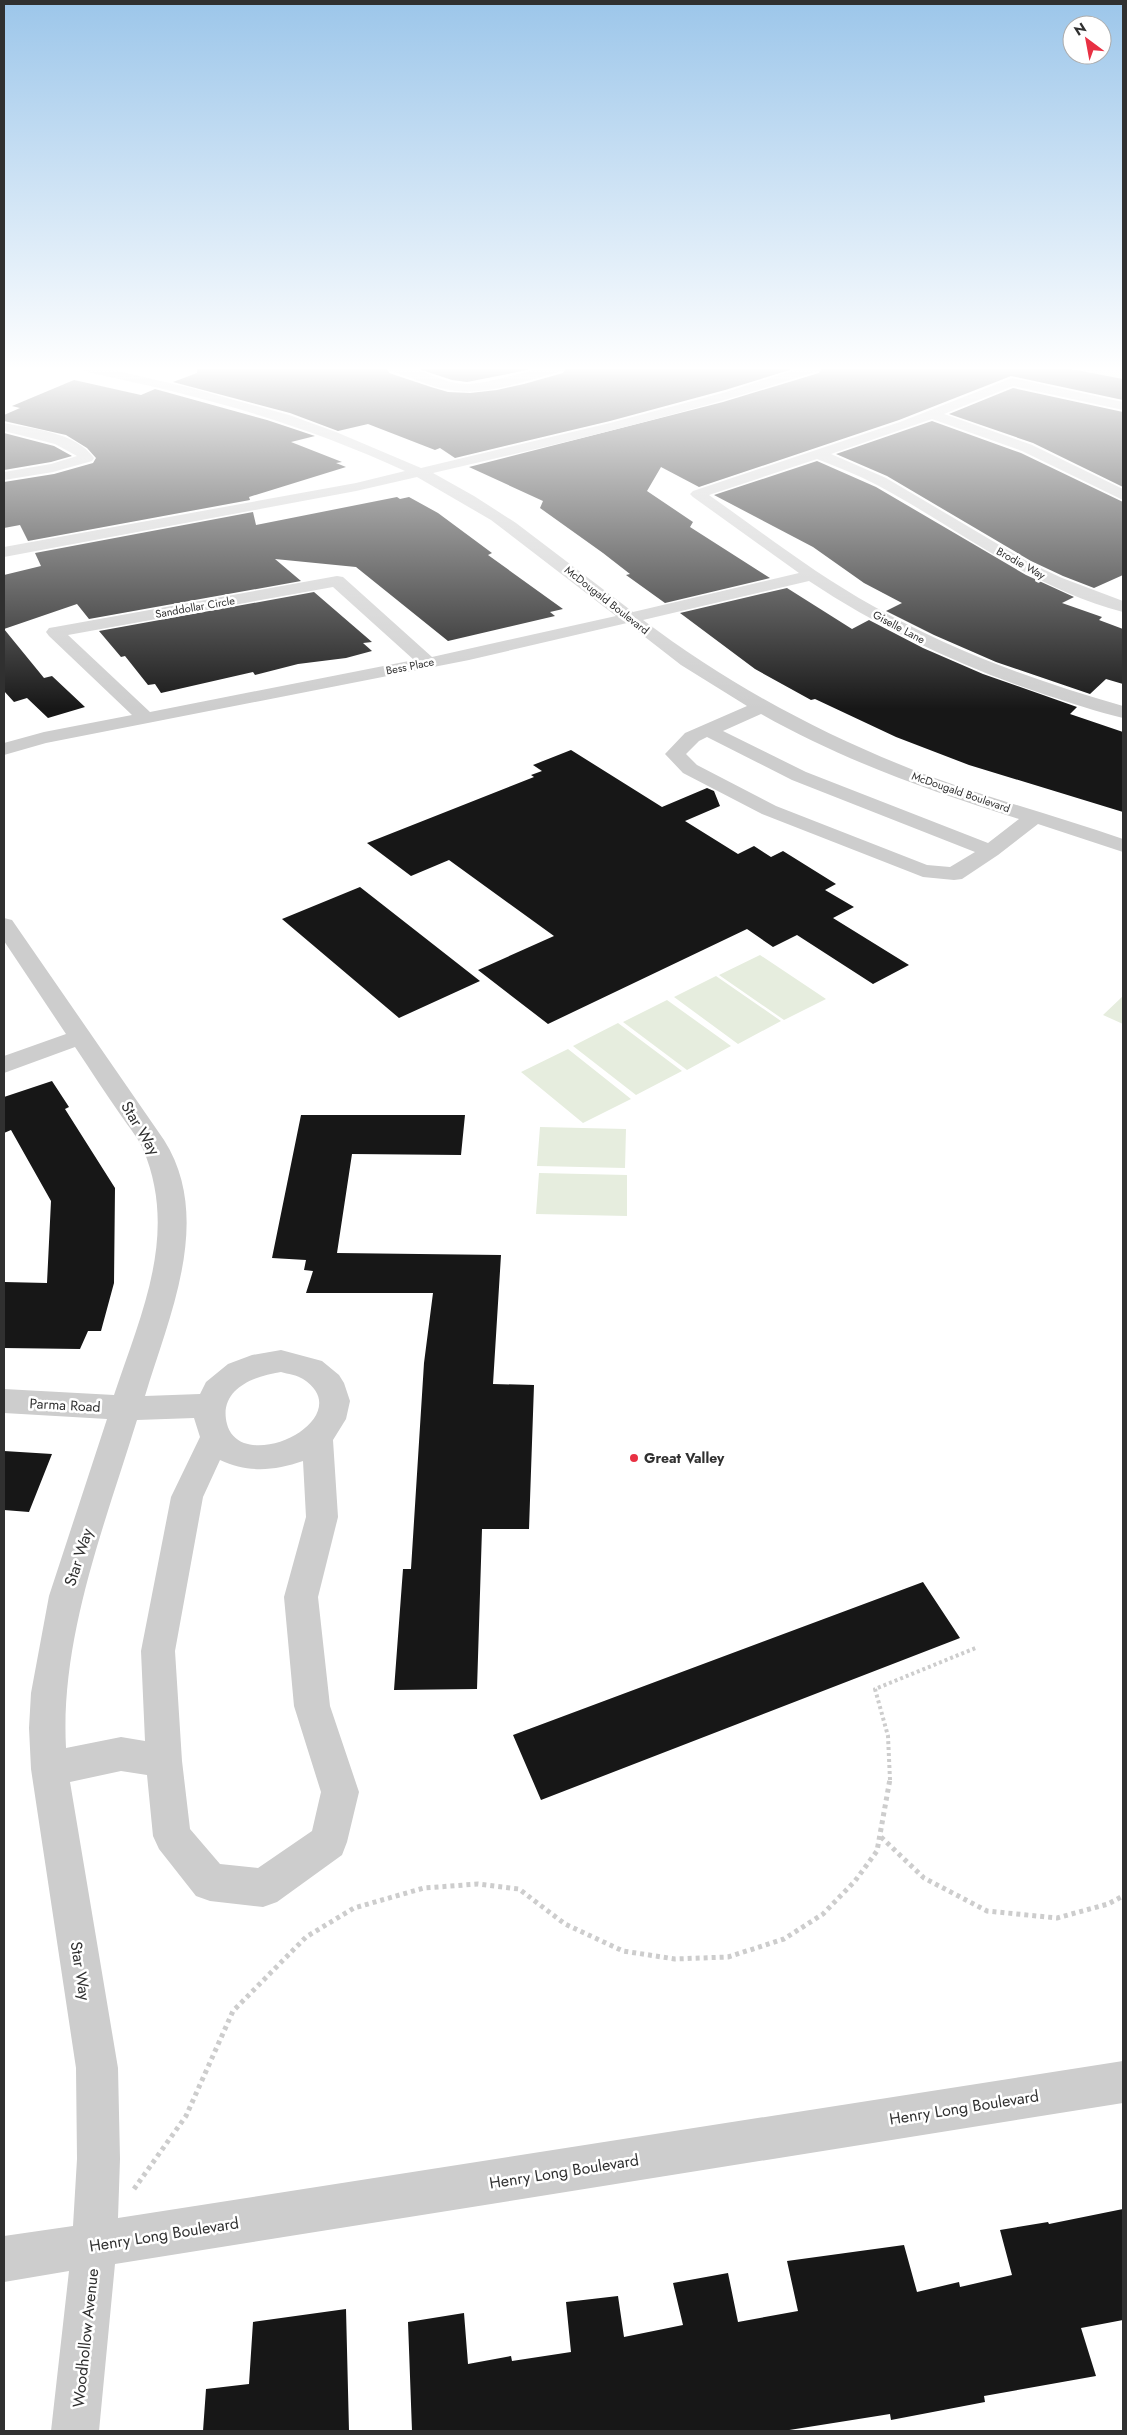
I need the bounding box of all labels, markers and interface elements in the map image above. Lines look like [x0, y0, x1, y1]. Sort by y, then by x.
north arrow [1062, 15, 1112, 65]
text: N [1070, 18, 1090, 40]
street label: Brodie Way [994, 543, 1049, 583]
street label: McDougald Boulevard [561, 562, 653, 638]
street label: Sanddollar Circle [154, 592, 236, 622]
street label: Giselle Lane [870, 607, 928, 648]
street label: Bess Place [385, 653, 436, 679]
street label: McDougald Boulevard [910, 768, 1012, 816]
street label: Star Way [115, 1097, 166, 1160]
street label: Parma Road [29, 1393, 101, 1417]
place label: Great Valley [644, 1448, 725, 1468]
marker: Great Valley [628, 1452, 640, 1464]
street label: Star Way [58, 1524, 99, 1589]
street label: Star Way [64, 1940, 97, 2003]
street label: Henry Long Boulevard [888, 2084, 1041, 2131]
street label: Henry Long Boulevard [488, 2148, 641, 2195]
street label: Henry Long Boulevard [88, 2211, 241, 2258]
street label: Woodhollow Avenue [67, 2267, 104, 2409]

